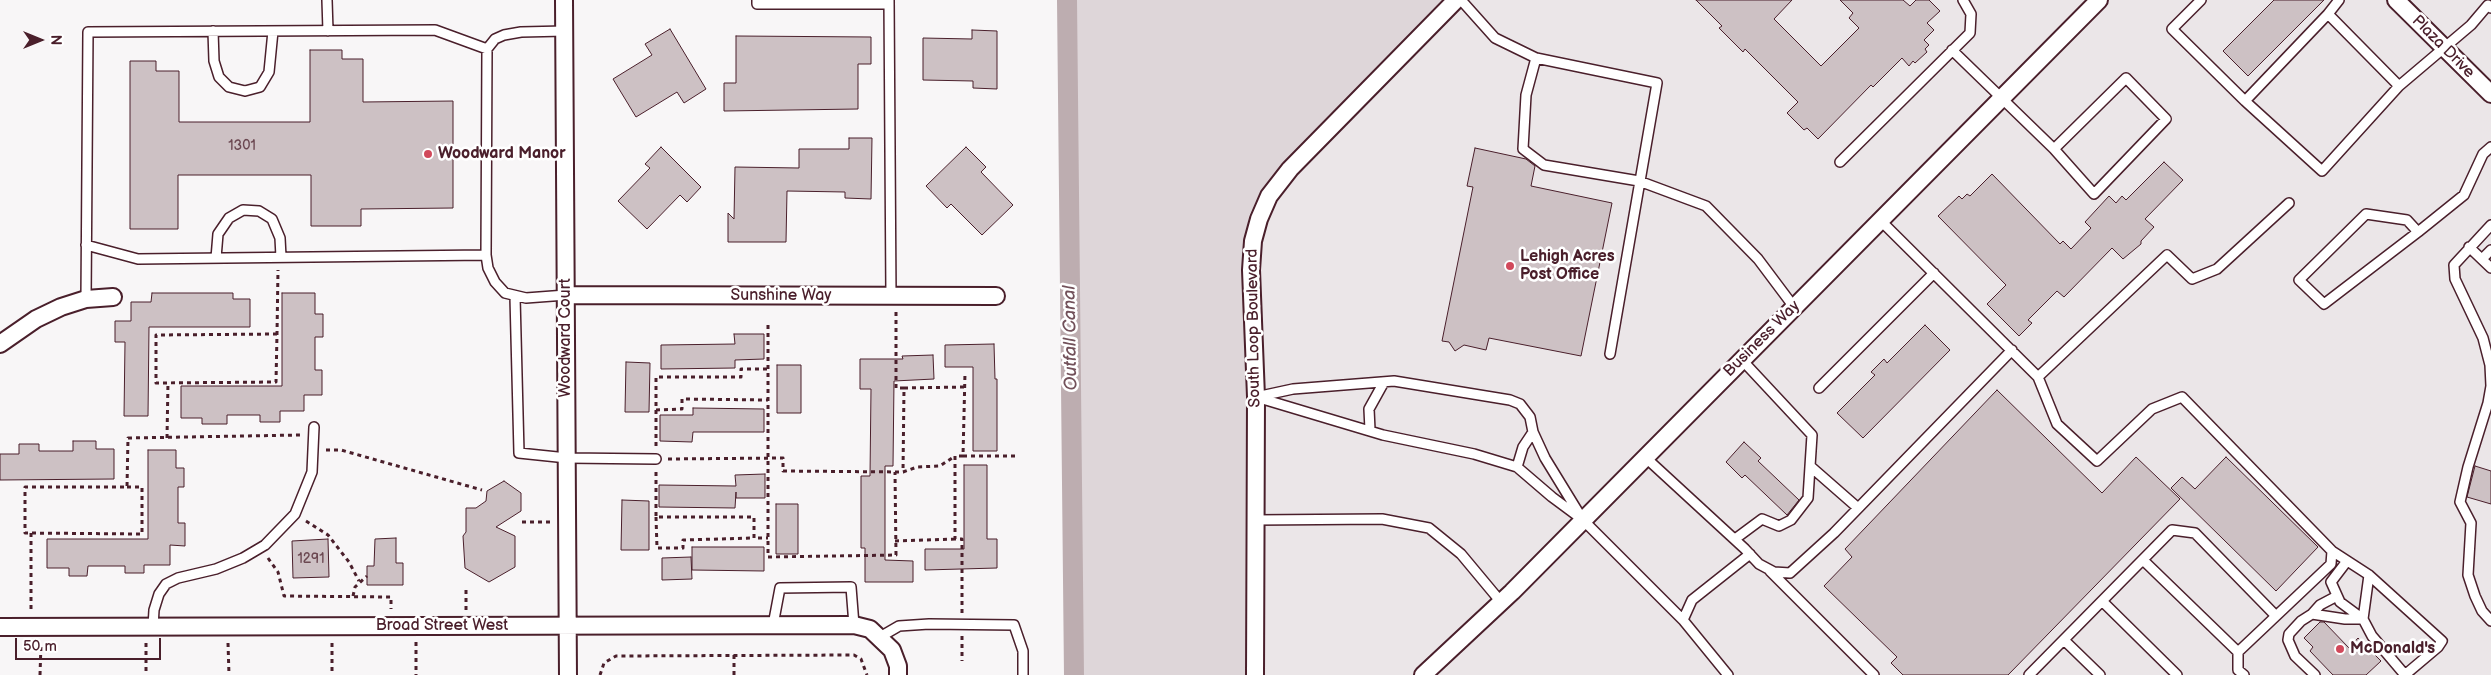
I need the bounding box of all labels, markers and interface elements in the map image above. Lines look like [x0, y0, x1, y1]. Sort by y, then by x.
street label: Plaza Drive [2408, 12, 2478, 82]
north arrow [15, 15, 65, 65]
text: N [47, 35, 64, 45]
house number: 1301 [228, 138, 256, 154]
place label: Woodward Manor [438, 144, 566, 164]
marker: Woodward Manor [422, 148, 434, 160]
place label: Lehigh Acres Post Office [1520, 247, 1615, 285]
street label: South Loop Boulevard [1243, 248, 1265, 408]
marker: Lehigh Acres Post Office [1504, 260, 1516, 272]
street label: Woodward Court [556, 278, 576, 398]
water label: Outfall Canal [1059, 285, 1083, 391]
street label: Sunshine Way [731, 286, 831, 306]
street label: Business Way [1720, 297, 1804, 381]
house number: 1291 [297, 551, 325, 567]
street label: Broad Street West [376, 616, 508, 636]
scale bar [18, 628, 164, 660]
text: 50 m [23, 637, 57, 656]
place label: McDonald's [2350, 639, 2435, 659]
marker: McDonald's [2334, 643, 2346, 655]

